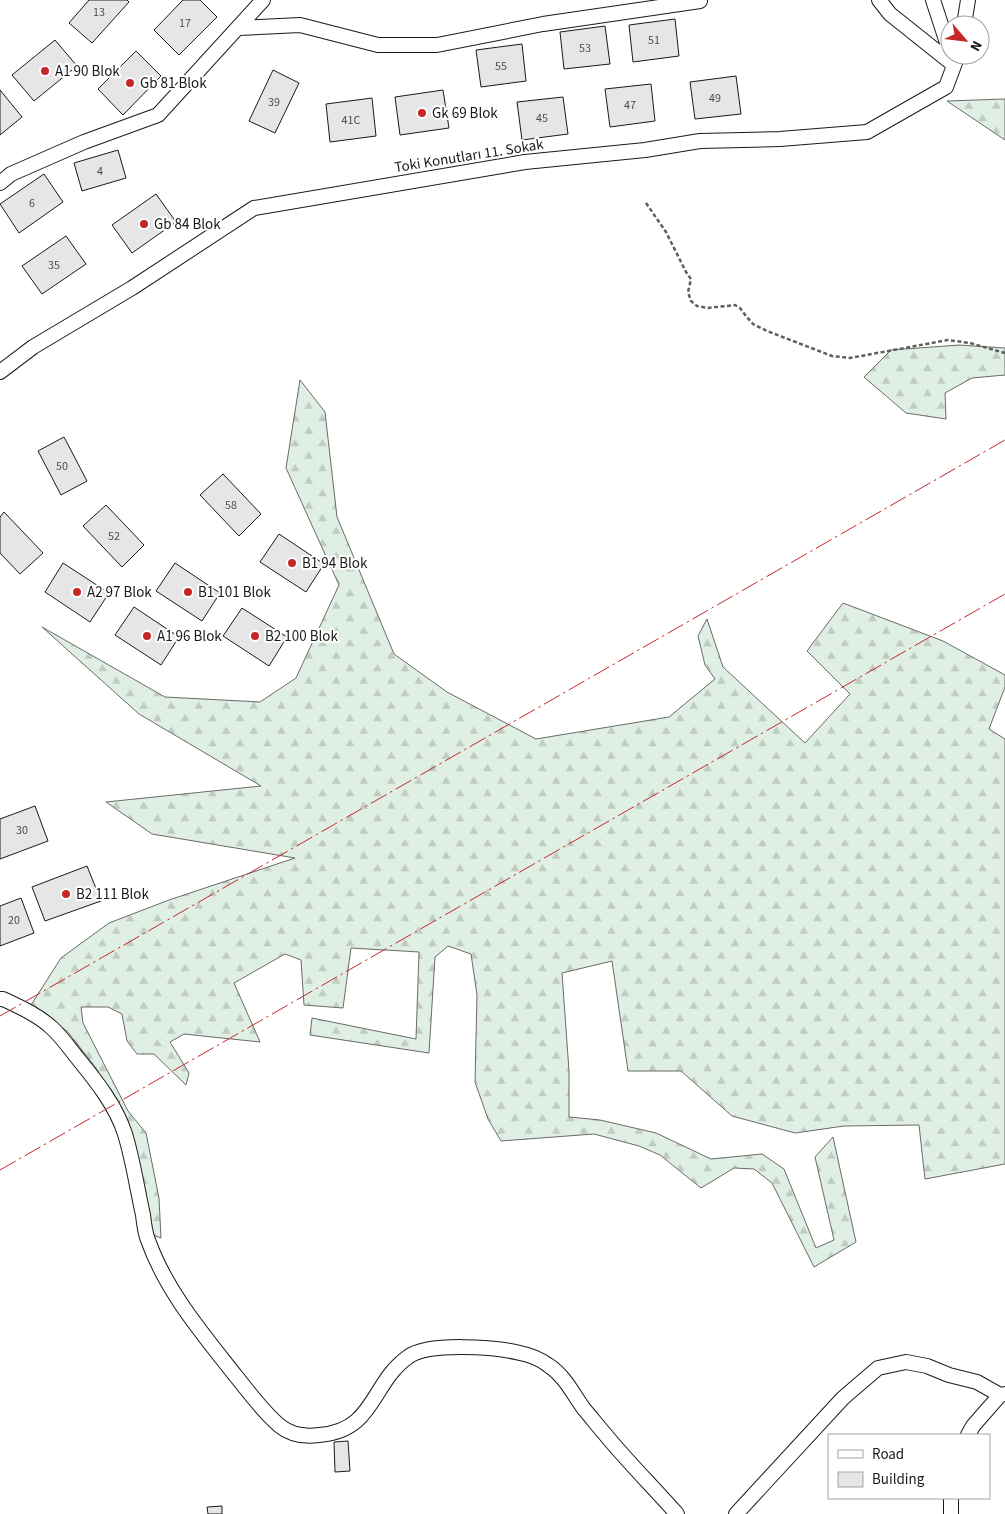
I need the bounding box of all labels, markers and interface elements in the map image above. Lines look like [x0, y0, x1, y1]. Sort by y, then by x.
house number: 13 [93, 4, 105, 21]
house number: 17 [179, 15, 191, 32]
north arrow [940, 15, 990, 65]
house number: 51 [648, 32, 660, 49]
text: N [965, 37, 987, 54]
house number: 53 [579, 40, 591, 57]
house number: 55 [495, 58, 507, 75]
place label: A1 90 Blok [55, 61, 120, 82]
marker: A1 90 Blok [39, 65, 51, 77]
place label: Gb 81 Blok [140, 73, 207, 94]
marker: Gb 81 Blok [124, 77, 136, 89]
house number: 49 [709, 90, 721, 107]
house number: 39 [268, 94, 280, 111]
house number: 47 [624, 97, 636, 114]
place label: Gk 69 Blok [432, 103, 498, 124]
marker: Gk 69 Blok [416, 107, 428, 119]
house number: 45 [536, 110, 548, 127]
house number: 41C [342, 112, 361, 129]
street label: Toki Konutları 11. Sokak [393, 134, 546, 178]
house number: 4 [97, 163, 103, 180]
house number: 6 [29, 195, 35, 212]
place label: Gb 84 Blok [154, 214, 221, 235]
marker: Gb 84 Blok [138, 218, 150, 230]
house number: 35 [48, 257, 60, 274]
house number: 50 [56, 458, 68, 475]
house number: 58 [225, 497, 237, 514]
house number: 52 [108, 528, 120, 545]
place label: B1 94 Blok [302, 553, 368, 574]
marker: B1 94 Blok [286, 557, 298, 569]
place label: A2 97 Blok [87, 582, 152, 603]
place label: B1 101 Blok [198, 582, 271, 603]
marker: A2 97 Blok [71, 586, 83, 598]
marker: B1 101 Blok [182, 586, 194, 598]
place label: A1 96 Blok [157, 626, 222, 647]
place label: B2 100 Blok [265, 626, 338, 647]
marker: A1 96 Blok [141, 630, 153, 642]
marker: B2 100 Blok [249, 630, 261, 642]
house number: 30 [16, 822, 28, 839]
place label: B2 111 Blok [76, 884, 149, 905]
marker: B2 111 Blok [60, 888, 72, 900]
house number: 20 [8, 912, 20, 929]
legend [828, 1434, 990, 1499]
text: Road [872, 1444, 904, 1465]
text: Building [872, 1469, 925, 1490]

